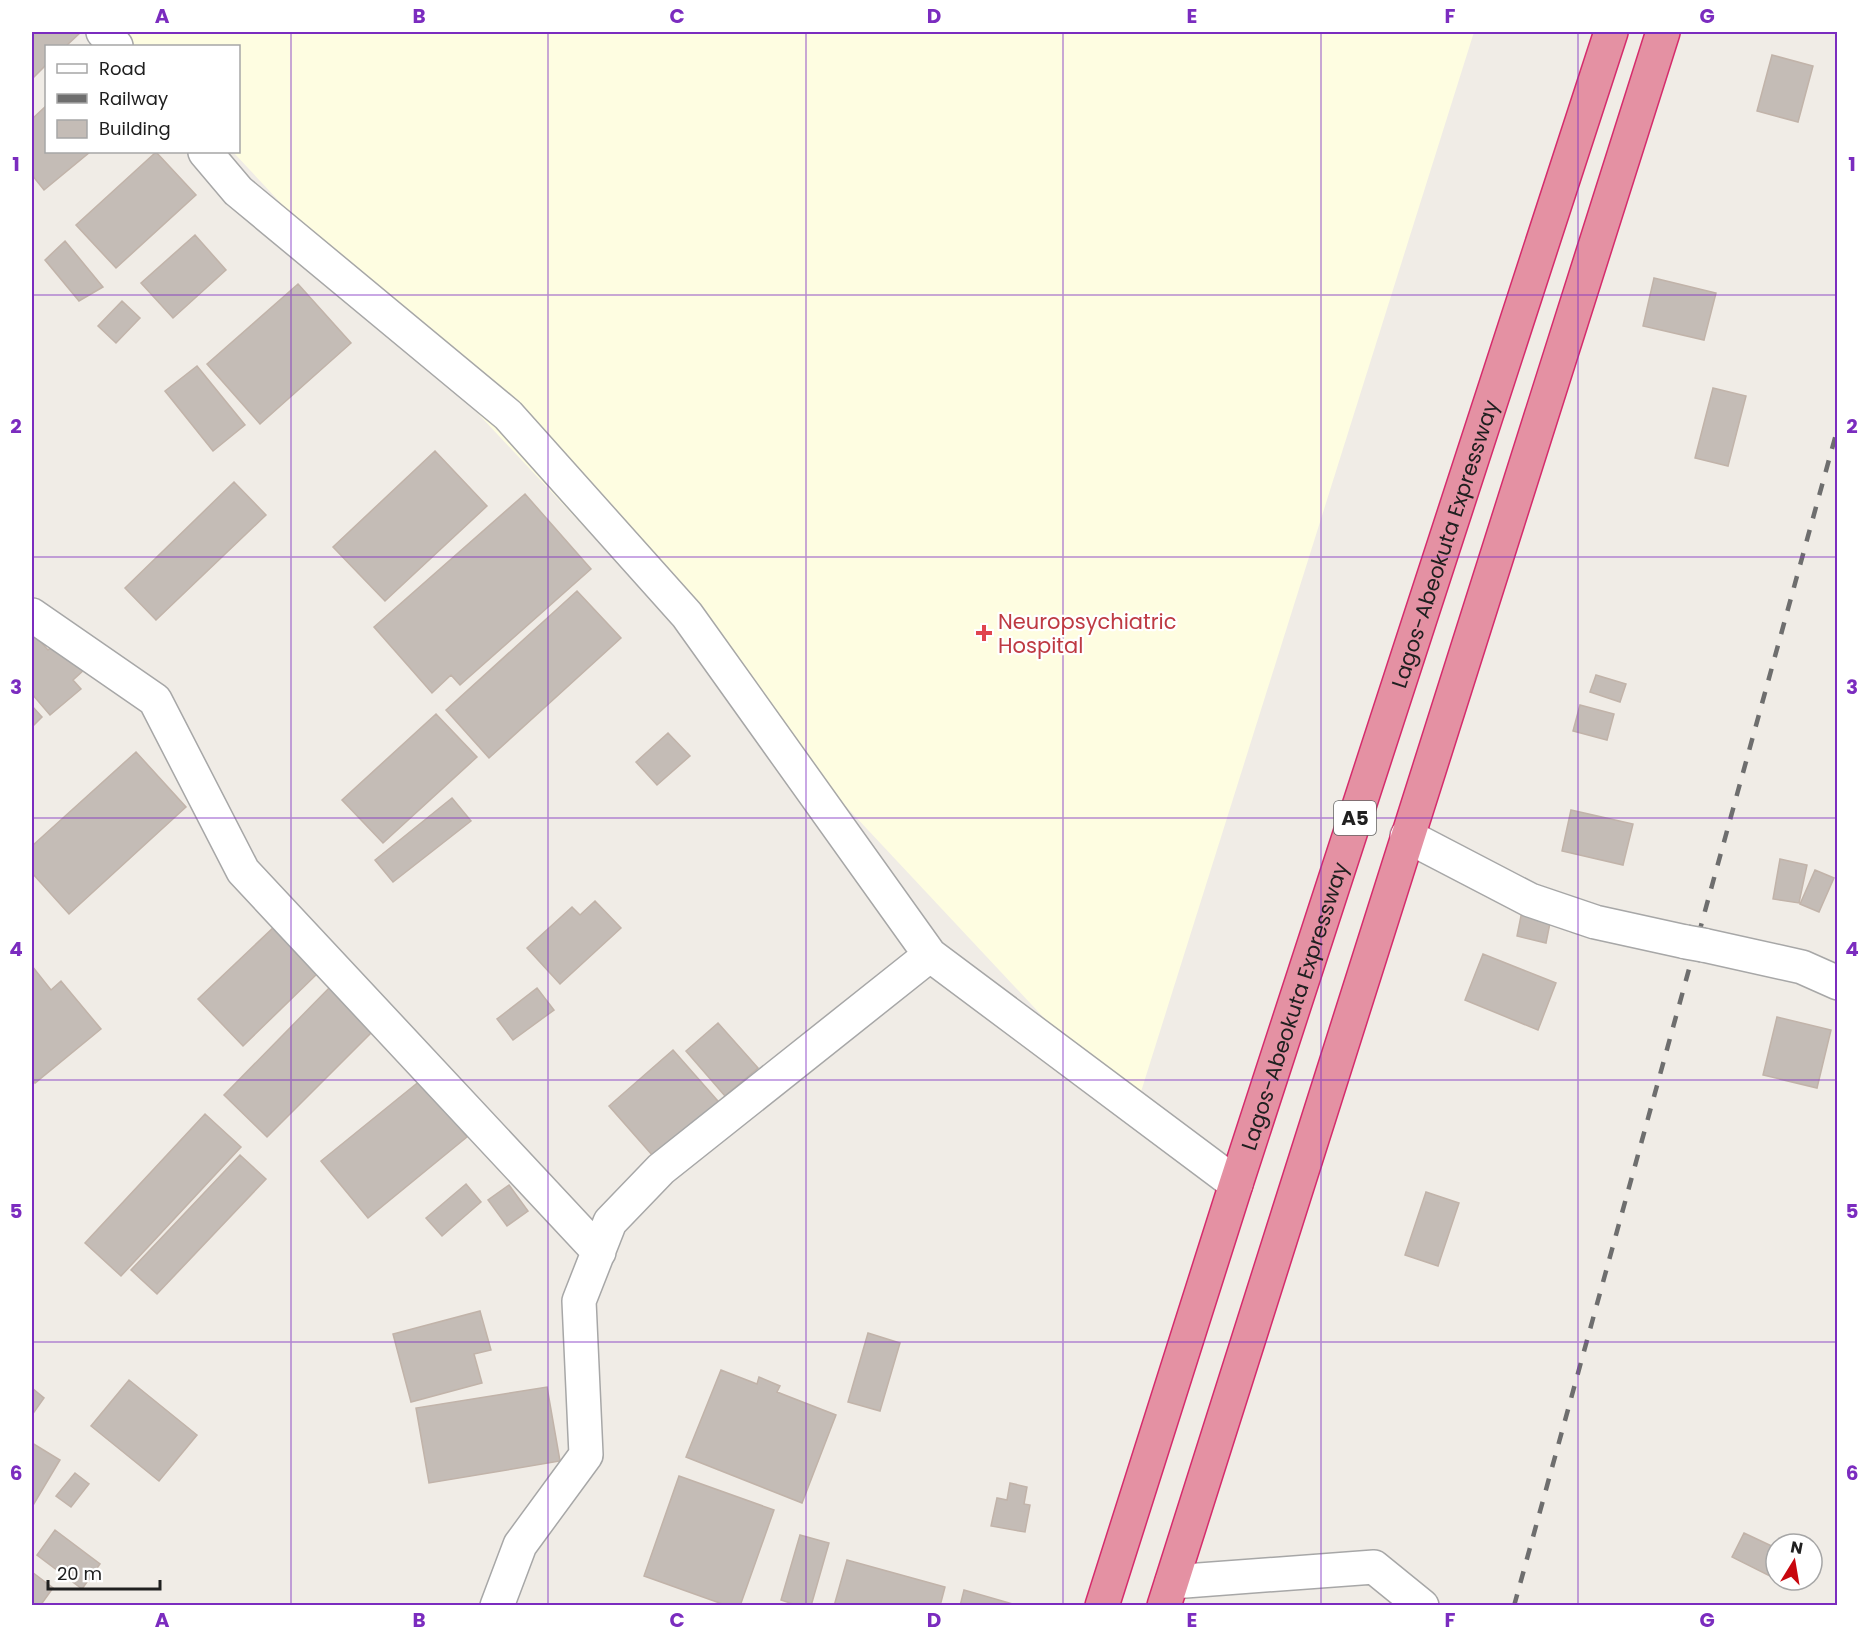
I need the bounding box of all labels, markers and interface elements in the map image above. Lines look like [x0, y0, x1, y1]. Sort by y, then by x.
text: A [155, 2, 170, 30]
text: B [412, 2, 426, 30]
text: C [669, 2, 685, 30]
text: D [927, 2, 941, 30]
text: E [1187, 2, 1197, 30]
text: F [1445, 2, 1456, 30]
text: G [1699, 2, 1715, 30]
legend [45, 45, 240, 153]
text: Road [99, 56, 146, 81]
text: Railway [99, 86, 168, 111]
text: Building [99, 116, 171, 141]
text: 1 [12, 150, 20, 178]
text: 1 [1848, 150, 1856, 178]
street label: Lagos-Abeokuta Expressway [1384, 396, 1505, 692]
text: 2 [10, 412, 22, 440]
text: 2 [1846, 412, 1858, 440]
place label: Neuropsychiatric Hospital [998, 607, 1176, 660]
marker: Neuropsychiatric Hospital [975, 624, 993, 642]
text: 3 [10, 673, 22, 701]
text: 3 [1846, 673, 1858, 701]
road number: A5 [1334, 801, 1376, 835]
street label: Lagos-Abeokuta Expressway [1234, 858, 1354, 1154]
text: 4 [9, 935, 23, 963]
text: 4 [1845, 935, 1859, 963]
text: 5 [10, 1197, 23, 1225]
text: 5 [1846, 1197, 1859, 1225]
text: 6 [10, 1459, 22, 1487]
text: 6 [1846, 1459, 1858, 1487]
north arrow [1764, 1532, 1824, 1592]
text: N [1789, 1535, 1805, 1560]
scale bar [48, 1553, 160, 1591]
text: 20 m [57, 1561, 102, 1586]
text: A [155, 1606, 170, 1634]
text: B [412, 1606, 426, 1634]
text: C [669, 1606, 685, 1634]
text: D [927, 1606, 941, 1634]
text: E [1187, 1606, 1197, 1634]
text: F [1445, 1606, 1456, 1634]
text: G [1699, 1606, 1715, 1634]

